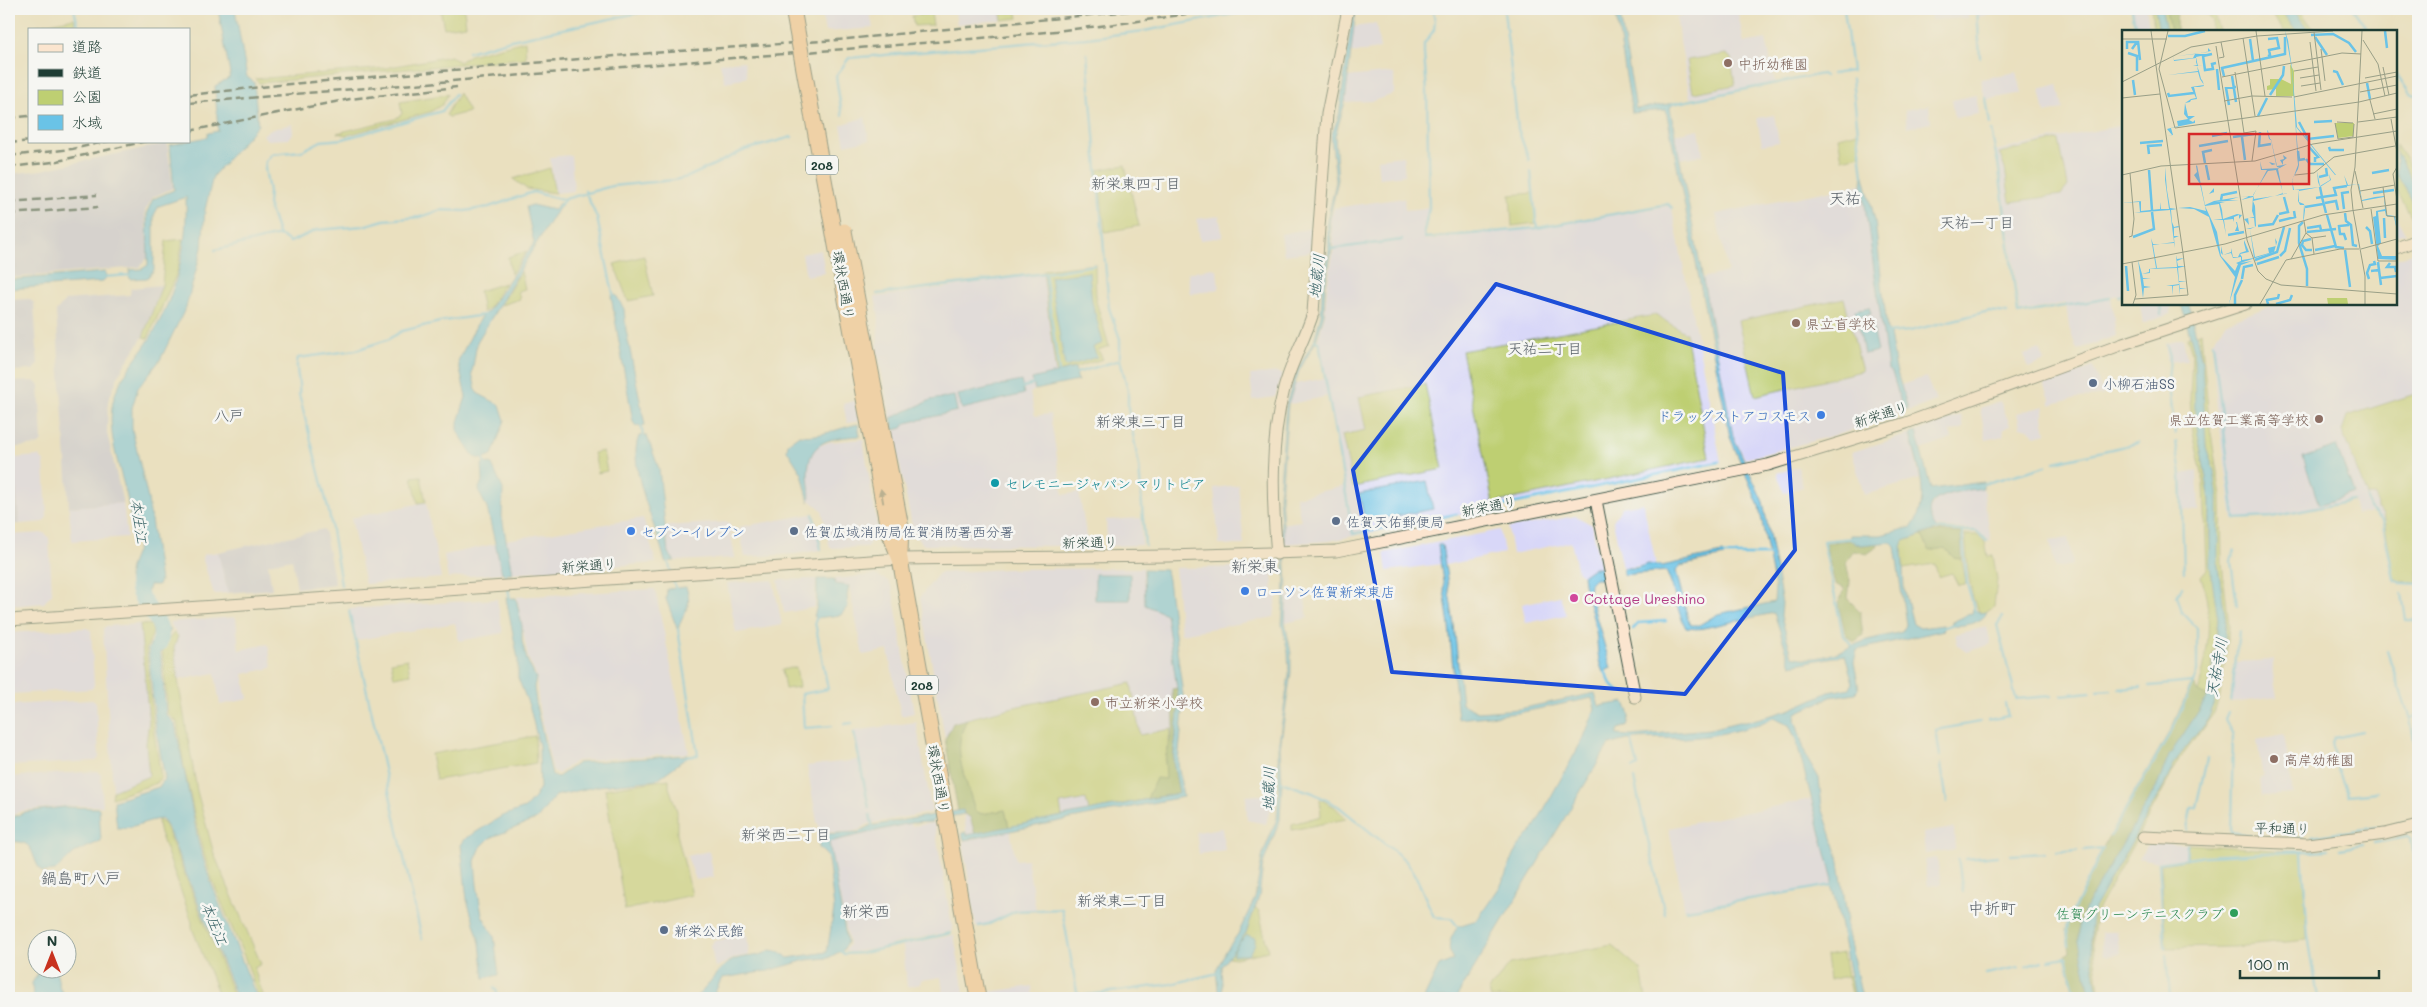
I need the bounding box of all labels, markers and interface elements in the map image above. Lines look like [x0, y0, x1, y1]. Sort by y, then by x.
legend [28, 28, 190, 142]
inset map [2122, 30, 2397, 305]
text: 道路 [72, 36, 102, 56]
place label: 中折幼稚園 [1738, 54, 1808, 73]
marker: 中折幼稚園 [1722, 57, 1734, 69]
text: 鉄道 [72, 62, 102, 82]
text: 公園 [72, 86, 102, 106]
text: 水域 [72, 112, 102, 132]
road number: 208 [806, 156, 838, 174]
district label: 新栄東四丁目 [1091, 173, 1181, 193]
district label: 天祐 [1829, 187, 1861, 208]
district label: 天祐一丁目 [1939, 212, 2015, 232]
street label: 環状西通り [829, 249, 859, 321]
water label: 地蔵川 [1304, 253, 1328, 299]
place label: 県立盲学校 [1806, 314, 1876, 333]
marker: 県立盲学校 [1790, 317, 1802, 329]
district label: 天祐二丁目 [1507, 338, 1583, 358]
place label: 小柳石油SS [2103, 374, 2175, 393]
marker: 小柳石油SS [2087, 377, 2099, 389]
street label: 新栄通り [1851, 396, 1911, 432]
district label: 八戸 [214, 405, 244, 425]
place label: ドラッグストアコスモス [1658, 406, 1811, 425]
marker: ドラッグストアコスモス [1815, 409, 1827, 421]
place label: 県立佐賀工業高等学校 [2169, 410, 2309, 429]
district label: 新栄東三丁目 [1096, 411, 1186, 431]
marker: 県立佐賀工業高等学校 [2313, 413, 2325, 425]
place label: セレモニージャパン マリトピア [1005, 474, 1205, 493]
marker: セレモニージャパン マリトピア [989, 477, 1001, 489]
one-way arrow [878, 487, 886, 503]
street label: 新栄通り [1460, 491, 1518, 521]
water label: 本庄江 [127, 497, 153, 546]
place label: 佐賀天佑郵便局 [1346, 512, 1444, 531]
marker: 佐賀天佑郵便局 [1330, 515, 1342, 527]
place label: セブン-イレブン [641, 522, 745, 541]
place label: 佐賀広域消防局佐賀消防署西分署 [804, 522, 1014, 541]
marker: セブン-イレブン [625, 525, 637, 537]
marker: 佐賀広域消防局佐賀消防署西分署 [788, 525, 800, 537]
street label: 新栄通り [1062, 532, 1118, 552]
street label: 新栄通り [560, 554, 618, 576]
district label: 新栄東 [1231, 555, 1279, 576]
place label: ローソン佐賀新栄東店 [1255, 582, 1395, 601]
marker: ローソン佐賀新栄東店 [1239, 585, 1251, 597]
place label: Cottage Ureshino [1584, 589, 1705, 608]
marker: Cottage Ureshino [1568, 592, 1580, 604]
water label: 天祐寺川 [2201, 636, 2231, 698]
road number: 208 [906, 676, 938, 694]
place label: 市立新栄小学校 [1105, 693, 1203, 712]
marker: 市立新栄小学校 [1089, 696, 1101, 708]
street label: 環状西通り [924, 743, 954, 815]
place label: 高岸幼稚園 [2284, 750, 2354, 769]
marker: 高岸幼稚園 [2268, 753, 2280, 765]
water label: 地蔵川 [1258, 766, 1278, 812]
street label: 平和通り [2254, 818, 2310, 838]
district label: 新栄西二丁目 [741, 824, 831, 844]
district label: 鍋島町八戸 [41, 867, 121, 888]
district label: 新栄東二丁目 [1077, 890, 1167, 910]
district label: 中折町 [1968, 897, 2016, 918]
water label: 本庄江 [197, 898, 233, 949]
district label: 新栄西 [842, 900, 890, 921]
place label: 佐賀グリーンテニスクラブ [2056, 904, 2224, 923]
marker: 佐賀グリーンテニスクラブ [2228, 907, 2240, 919]
place label: 新栄公民館 [674, 921, 744, 940]
marker: 新栄公民館 [658, 924, 670, 936]
north arrow [28, 930, 78, 980]
text: N [47, 931, 57, 950]
scale bar [2240, 947, 2378, 979]
text: 100 m [2247, 954, 2289, 974]

